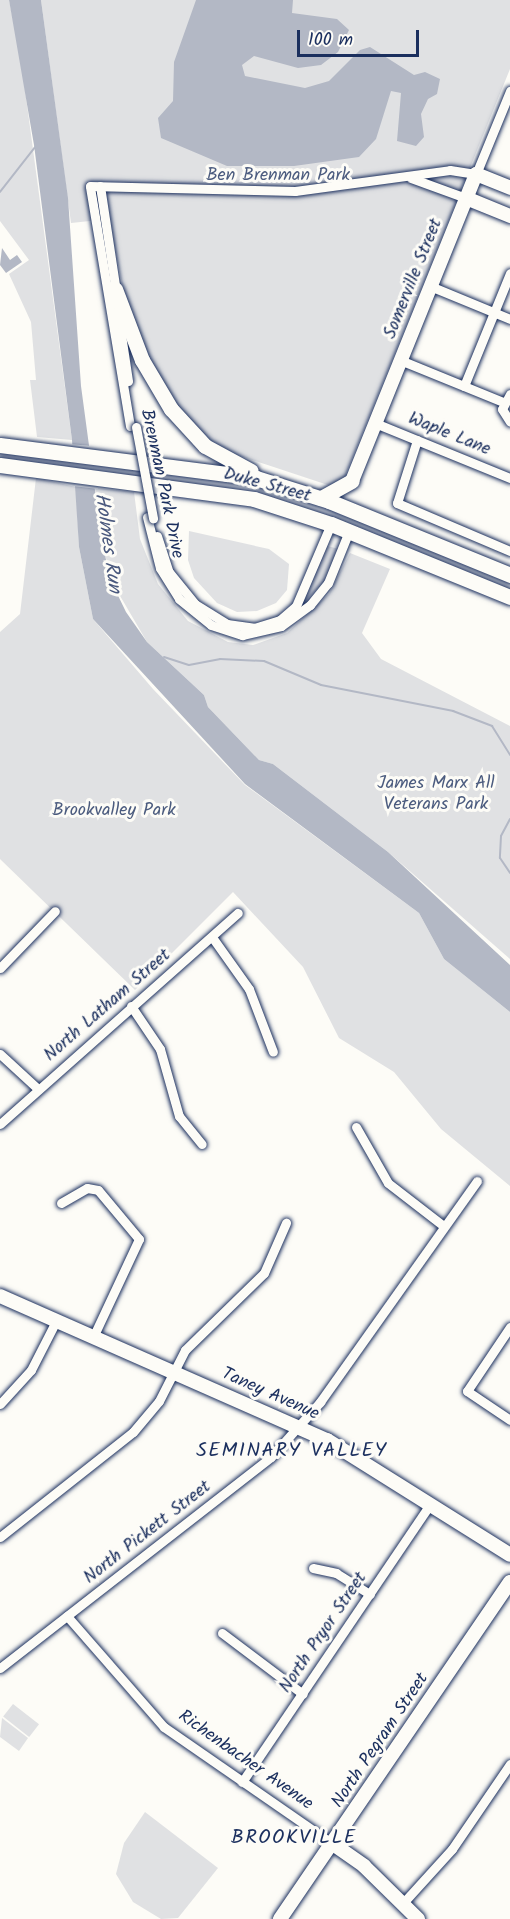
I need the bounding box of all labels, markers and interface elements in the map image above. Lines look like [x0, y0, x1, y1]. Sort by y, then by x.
scale bar [300, 18, 422, 56]
text: 100 m [308, 26, 353, 55]
park label: Ben Brenman Park [206, 165, 350, 187]
street label: Somerville Street [380, 216, 448, 342]
street label: Brenman Park Drive [135, 407, 187, 561]
street label: Waple Lane [405, 409, 493, 461]
street label: Duke Street [221, 464, 313, 508]
water label: Holmes Run [88, 491, 126, 595]
park label: James Marx All Veterans Park [377, 774, 495, 816]
park label: Brookvalley Park [52, 800, 176, 822]
street label: North Latham Street [40, 945, 176, 1067]
street label: Taney Avenue [218, 1364, 322, 1426]
district label: SEMINARY VALLEY [196, 1439, 388, 1463]
street label: North Pickett Street [80, 1477, 216, 1589]
street label: North Pryor Street [276, 1568, 372, 1698]
street label: North Pegram Street [328, 1669, 434, 1813]
street label: Richenbacher Avenue [173, 1706, 317, 1816]
district label: BROOKVILLE [231, 1826, 357, 1850]

